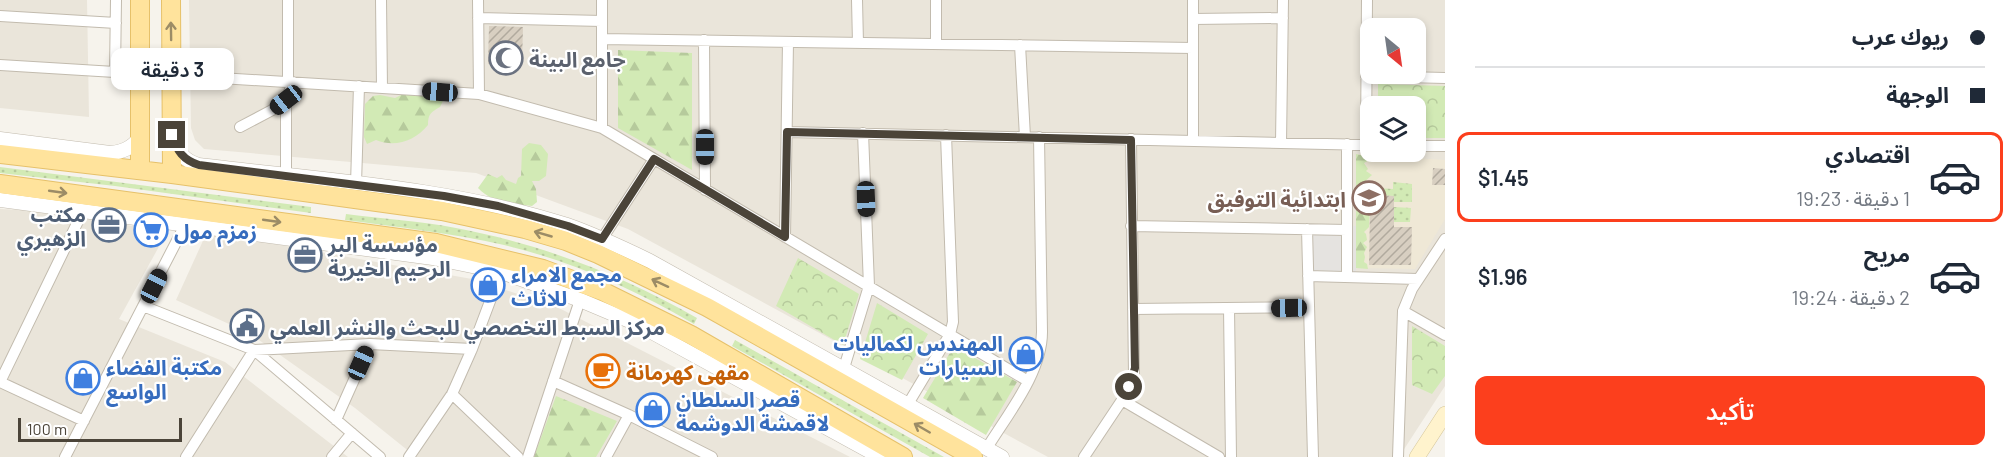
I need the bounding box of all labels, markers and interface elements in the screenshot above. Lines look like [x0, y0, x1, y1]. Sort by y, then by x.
north arrow [1360, 18, 1426, 84]
map controls [1360, 18, 1426, 162]
one-way arrow [166, 22, 177, 42]
text: ريوك عرب [1852, 23, 1949, 49]
mosque icon: جامع البينة [488, 40, 524, 76]
place label: جامع البينة [529, 46, 626, 75]
callout: 3 دقيقة [110, 48, 234, 90]
text: 3 دقيقة [141, 57, 204, 81]
text: الوجهة [1886, 81, 1949, 107]
car [266, 82, 306, 118]
car [421, 82, 459, 102]
button: layers [1360, 96, 1426, 162]
route end [158, 121, 185, 148]
car [696, 129, 714, 165]
text: اقتصادي [1825, 141, 1910, 167]
icon: car [1928, 150, 1982, 204]
text: $1.45 [1478, 164, 1529, 190]
school or university icon: ابتدائية التوفيق [1351, 180, 1387, 216]
car [856, 181, 876, 217]
one-way arrow [48, 186, 67, 197]
place label: ابتدائية التوفيق [1207, 186, 1346, 213]
text: 1 دقيقة · 19:23 [1796, 186, 1910, 210]
place label: مكتب الزهيري [17, 201, 86, 255]
office icon: مكتب الزهيري [91, 207, 127, 243]
supermarket icon: زمزم مول [133, 212, 169, 248]
one-way arrow [262, 215, 281, 226]
place label: زمزم مول [174, 218, 257, 248]
one-way arrow [534, 228, 553, 239]
place label: مؤسسة البر الرحيم الخيرية [327, 231, 451, 284]
office icon: مؤسسة البر الرحيم الخيرية [287, 237, 323, 273]
text: مريح [1864, 240, 1910, 266]
icon: car [1928, 249, 1982, 303]
place label: مجمع الامراء للاثاث [511, 261, 622, 310]
text: $1.96 [1478, 263, 1527, 289]
car [138, 266, 170, 306]
shop icon: مجمع الامراء للاثاث [470, 267, 506, 303]
one-way arrow [651, 276, 669, 288]
text: 2 دقيقة · 19:24 [1792, 285, 1910, 309]
car [1271, 299, 1307, 317]
public building icon: مركز السبط التخصصي للبحث والنشر العلمي [229, 308, 265, 344]
place label: مركز السبط التخصصي للبحث والنشر العلمي [270, 314, 665, 344]
place label: المهندس لكماليات السيارات [833, 330, 1003, 380]
shop icon: المهندس لكماليات السيارات [1008, 336, 1044, 372]
car [345, 343, 377, 383]
cafe icon: مقهى كهرمانة [585, 353, 621, 389]
place label: مكتبة الفضاء الواسع [106, 354, 222, 407]
place label: مقهى كهرمانة [626, 359, 750, 385]
shop icon: مكتبة الفضاء الواسع [65, 360, 101, 396]
route start [1115, 373, 1142, 400]
button: تأكيد [1475, 376, 1985, 445]
place label: قصر السلطان لاقمشة الدوشمة [676, 386, 829, 436]
shop icon: قصر السلطان لاقمشة الدوشمة [635, 392, 671, 428]
scale bar [18, 415, 182, 442]
text: 100 m [27, 419, 67, 438]
one-way arrow [914, 422, 932, 433]

